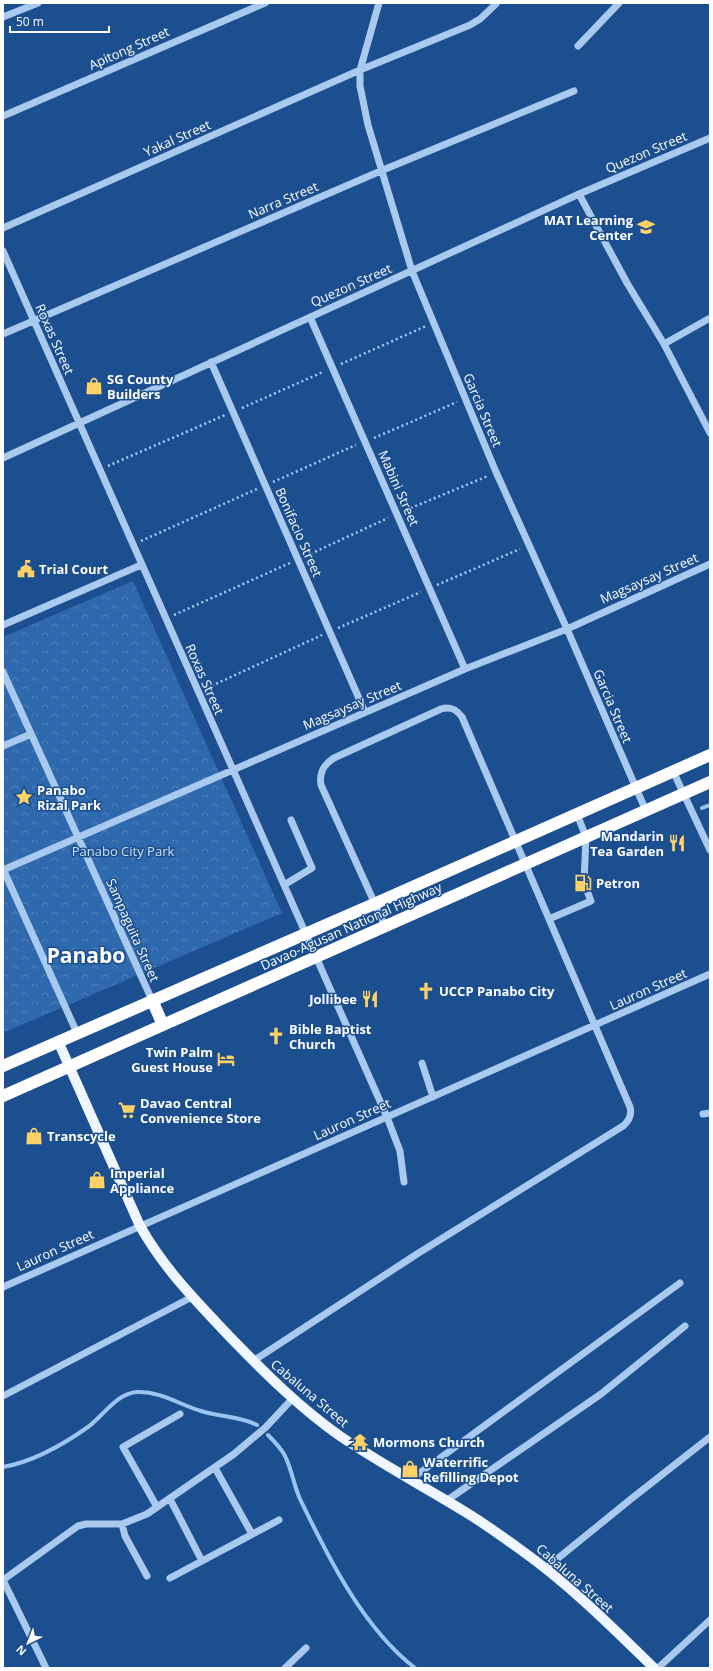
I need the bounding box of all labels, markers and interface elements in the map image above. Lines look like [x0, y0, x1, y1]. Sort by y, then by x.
scale bar [10, 8, 109, 34]
text: 50 m [16, 13, 44, 30]
street label: Apitong Street [86, 22, 173, 74]
street label: Yakal Street [141, 115, 214, 161]
street label: Quezon Street [602, 127, 690, 177]
street label: Narra Street [245, 177, 321, 223]
place label: MAT Learning Center [544, 211, 634, 244]
school or university icon: MAT Learning Center [636, 217, 656, 237]
street label: Quezon Street [308, 259, 395, 311]
street label: Roxas Street [31, 301, 79, 378]
place label: SG County Builders [107, 370, 174, 403]
street label: Garcia Street [459, 370, 507, 450]
shop icon: SG County Builders [84, 376, 104, 396]
street label: Mabini Street [374, 447, 424, 529]
street label: Bonifacio Street [271, 484, 327, 580]
street label: Magsaysay Street [597, 548, 701, 608]
public building icon: Trial Court [16, 559, 36, 579]
place label: Trial Court [39, 560, 108, 578]
street label: Roxas Street [181, 641, 229, 718]
street label: Garcia Street [589, 666, 637, 746]
street label: Magsaysay Street [300, 676, 404, 734]
place label: Panabo Rizal Park [37, 781, 102, 814]
place icon: Panabo Rizal Park [14, 787, 34, 807]
place label: Mandarin Tea Garden [590, 827, 664, 860]
restaurant icon: Mandarin Tea Garden [667, 833, 687, 853]
park label: Panabo City Park [72, 842, 174, 860]
fuel station icon: Petron [573, 873, 593, 893]
place label: Petron [596, 874, 640, 892]
street label: Sampaguita Street [102, 875, 164, 985]
street label: Davao-Agusan National Highway [257, 878, 445, 974]
district label: Panabo [47, 941, 125, 969]
street label: Lauron Street [607, 964, 690, 1014]
church icon: UCCP Panabo City [416, 981, 436, 1001]
place label: UCCP Panabo City [439, 982, 555, 1000]
restaurant icon: Jollibee [360, 989, 380, 1009]
place label: Jollibee [308, 990, 357, 1008]
place label: Bible Baptist Church [289, 1020, 372, 1053]
church icon: Bible Baptist Church [266, 1026, 286, 1046]
place label: Twin Palm Guest House [131, 1043, 213, 1076]
hotel icon: Twin Palm Guest House [216, 1049, 236, 1069]
place label: Davao Central Convenience Store [140, 1094, 261, 1127]
street label: Lauron Street [311, 1094, 394, 1144]
supermarket icon: Davao Central Convenience Store [117, 1100, 137, 1120]
shop icon: Transcycle [24, 1126, 44, 1146]
place label: Transcycle [47, 1127, 116, 1145]
place label: Imperial Appliance [110, 1164, 174, 1197]
shop icon: Imperial Appliance [87, 1170, 107, 1190]
street label: Lauron Street [14, 1225, 97, 1275]
street label: Cabaluna Street [267, 1355, 353, 1431]
temple icon: Mormons Church [350, 1432, 370, 1452]
place label: Mormons Church [373, 1433, 485, 1451]
place label: Waterrific Refilling Depot [423, 1453, 519, 1486]
shop icon: Waterrific Refilling Depot [400, 1459, 420, 1479]
street label: Cabaluna Street [533, 1539, 618, 1617]
north arrow [8, 1623, 48, 1663]
text: N [12, 1642, 29, 1659]

